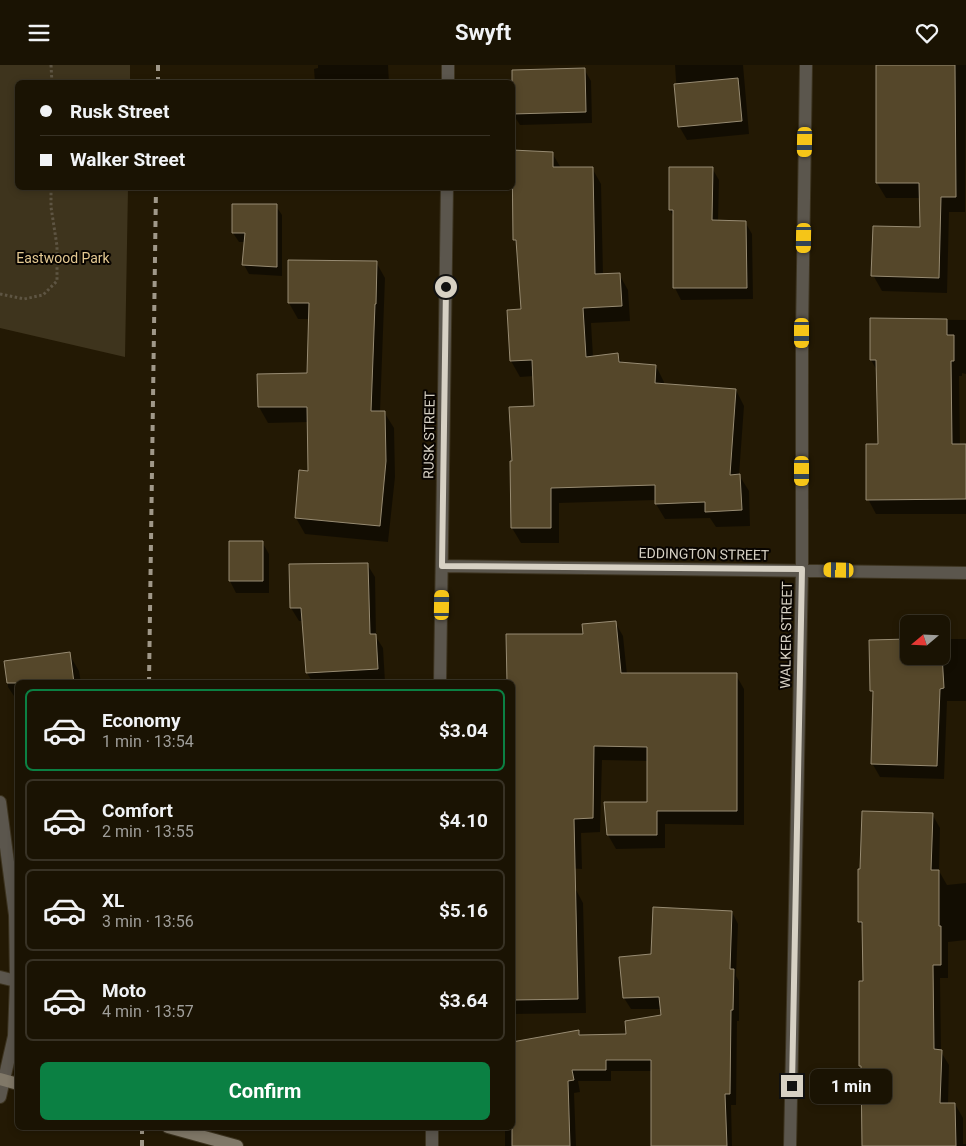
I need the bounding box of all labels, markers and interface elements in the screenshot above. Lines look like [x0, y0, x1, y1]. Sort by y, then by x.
icon: menu [25, 19, 53, 47]
icon: heart [913, 19, 941, 47]
text: Swyft [455, 20, 511, 45]
text: Rusk Street [70, 100, 169, 123]
car [797, 127, 812, 157]
text: Walker Street [70, 148, 185, 171]
car [796, 223, 811, 253]
park label: Eastwood Park [16, 250, 111, 266]
route start [435, 276, 457, 298]
car [794, 318, 809, 348]
street label: RUSK STREET [420, 390, 438, 479]
car [794, 456, 809, 486]
street label: EDDINGTON STREET [639, 545, 770, 563]
car [823, 562, 854, 578]
street label: WALKER STREET [777, 581, 795, 689]
car [434, 590, 449, 620]
north arrow [900, 615, 950, 665]
map controls [900, 615, 950, 665]
icon: car [42, 708, 87, 753]
text: Economy [102, 709, 181, 732]
text: $3.04 [439, 719, 488, 742]
text: 1 min · 13:54 [102, 732, 194, 751]
icon: car [42, 798, 87, 843]
text: Comfort [102, 799, 173, 822]
text: $4.10 [439, 809, 488, 832]
text: 2 min · 13:55 [102, 822, 194, 841]
icon: car [42, 888, 87, 933]
text: XL [102, 889, 124, 912]
text: $5.16 [439, 899, 488, 922]
text: 3 min · 13:56 [102, 912, 194, 931]
icon: car [42, 978, 87, 1023]
text: Moto [102, 979, 146, 1002]
text: $3.64 [439, 989, 488, 1012]
text: 4 min · 13:57 [102, 1002, 194, 1021]
button: Confirm [40, 1062, 490, 1120]
callout: 1 min [810, 1069, 892, 1103]
route end [781, 1075, 803, 1097]
text: 1 min [831, 1077, 871, 1096]

